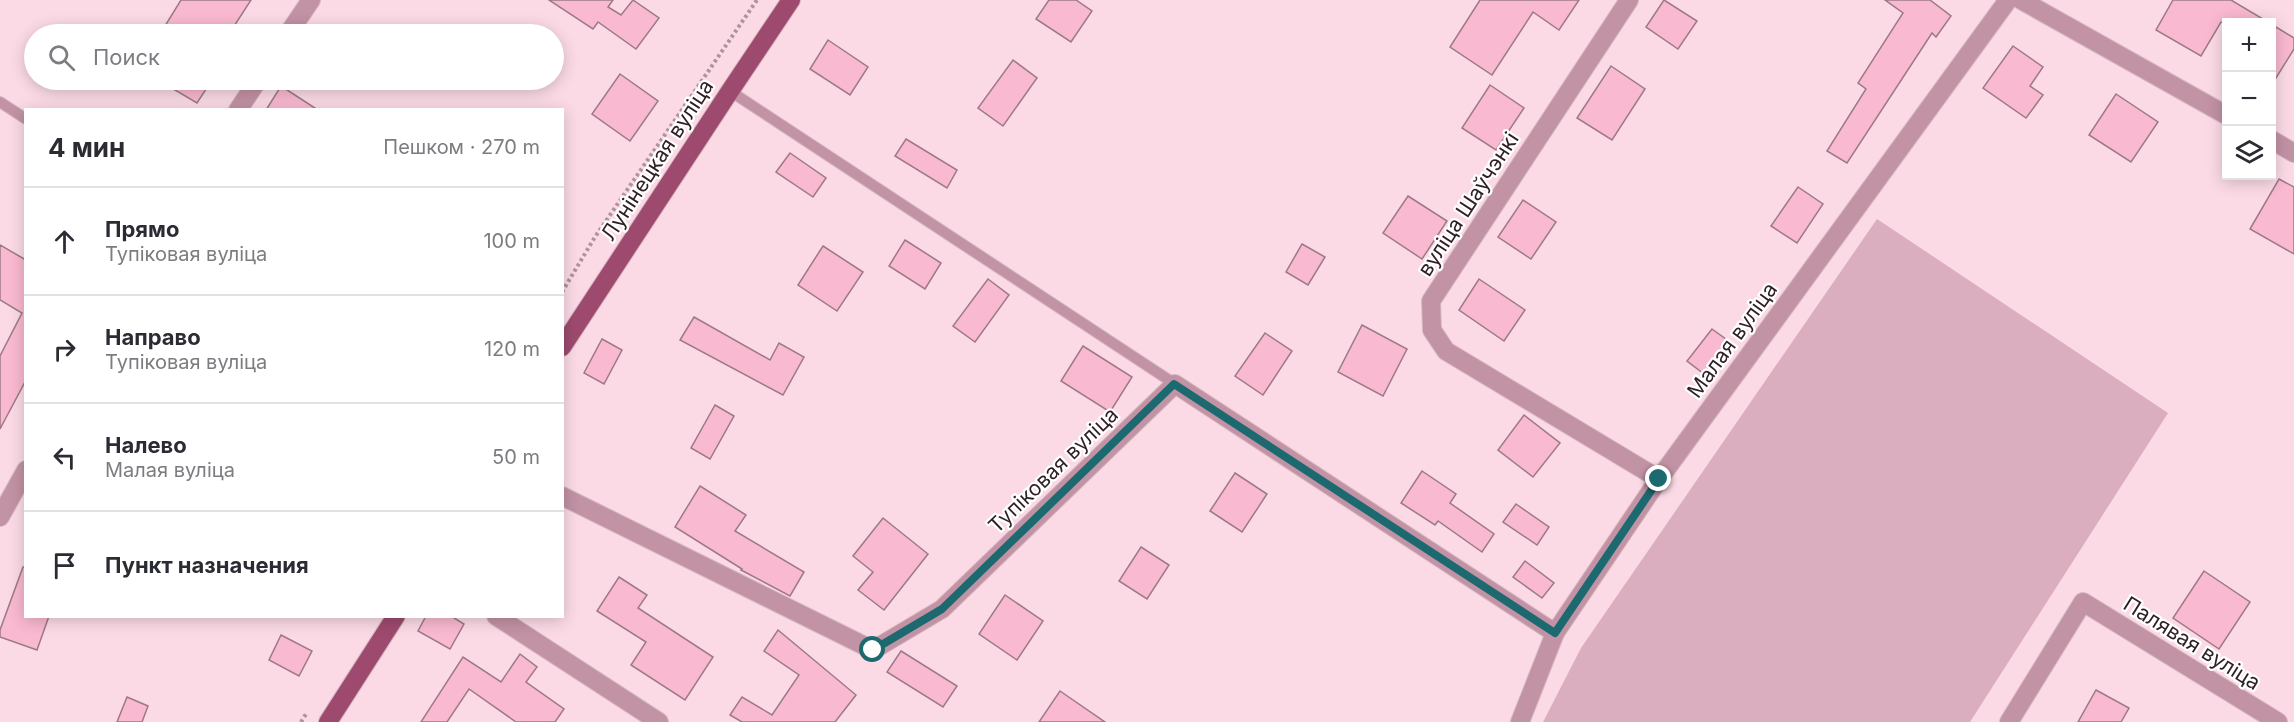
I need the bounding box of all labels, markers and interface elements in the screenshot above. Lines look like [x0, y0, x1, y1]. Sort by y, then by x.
map controls [2222, 18, 2276, 180]
button: + [2222, 18, 2276, 72]
search box [24, 24, 564, 90]
icon: search [45, 41, 78, 74]
text: Поиск [93, 44, 160, 70]
button: − [2222, 72, 2276, 126]
street label: Лунінецкая вуліца [596, 75, 718, 245]
button: layers [2222, 126, 2276, 180]
street label: вуліца Шаўчэнкі [1412, 127, 1524, 281]
text: 4 мин [48, 132, 125, 163]
text: Пешком · 270 m [383, 135, 540, 159]
text: Прямо [105, 216, 179, 242]
icon: ahead [48, 225, 81, 258]
text: 100 m [483, 229, 540, 253]
text: Тупіковая вуліца [105, 242, 267, 266]
street label: Малая вуліца [1682, 277, 1782, 403]
text: Направо [105, 324, 201, 350]
icon: right [48, 333, 81, 366]
text: 120 m [484, 337, 540, 361]
text: Тупіковая вуліца [105, 350, 267, 374]
street label: Тупіковая вуліца [983, 402, 1123, 538]
text: Налево [105, 432, 187, 458]
icon: left [48, 441, 81, 474]
text: 50 m [492, 445, 540, 469]
text: Малая вуліца [105, 458, 235, 482]
route end [1645, 465, 1671, 491]
icon: arrive [48, 549, 81, 582]
text: Пункт назначения [105, 552, 309, 578]
street label: Палявая вуліца [2119, 591, 2265, 695]
route start [859, 636, 885, 662]

